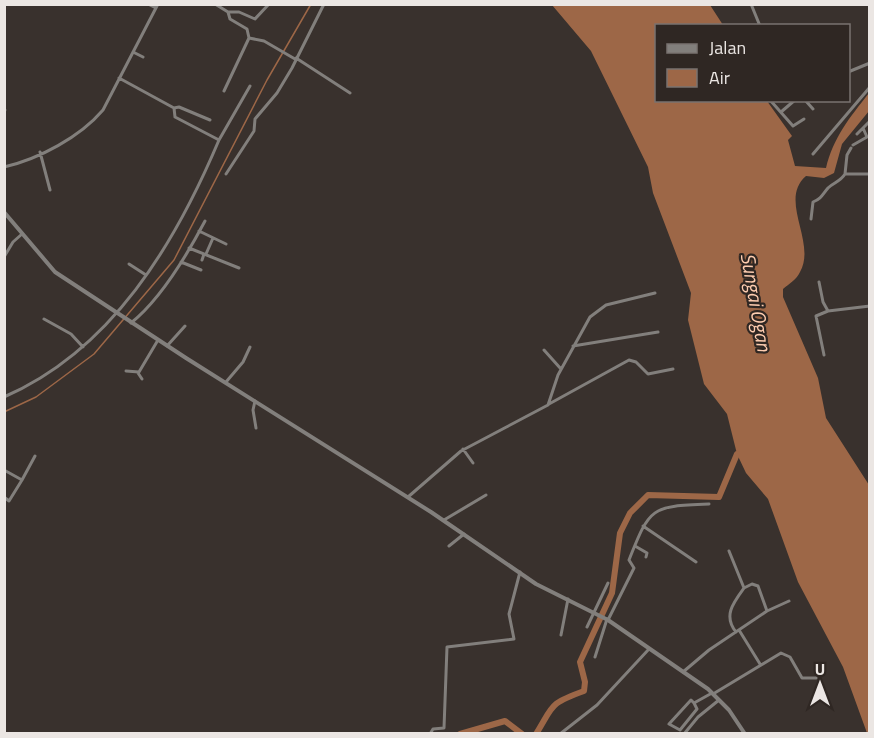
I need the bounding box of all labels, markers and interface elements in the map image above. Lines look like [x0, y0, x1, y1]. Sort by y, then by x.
legend [655, 24, 850, 102]
text: Jalan [709, 34, 746, 61]
text: Air [709, 64, 730, 91]
water label: Sungai Ogan [733, 250, 781, 355]
north arrow [790, 654, 850, 714]
text: U [815, 657, 825, 681]

